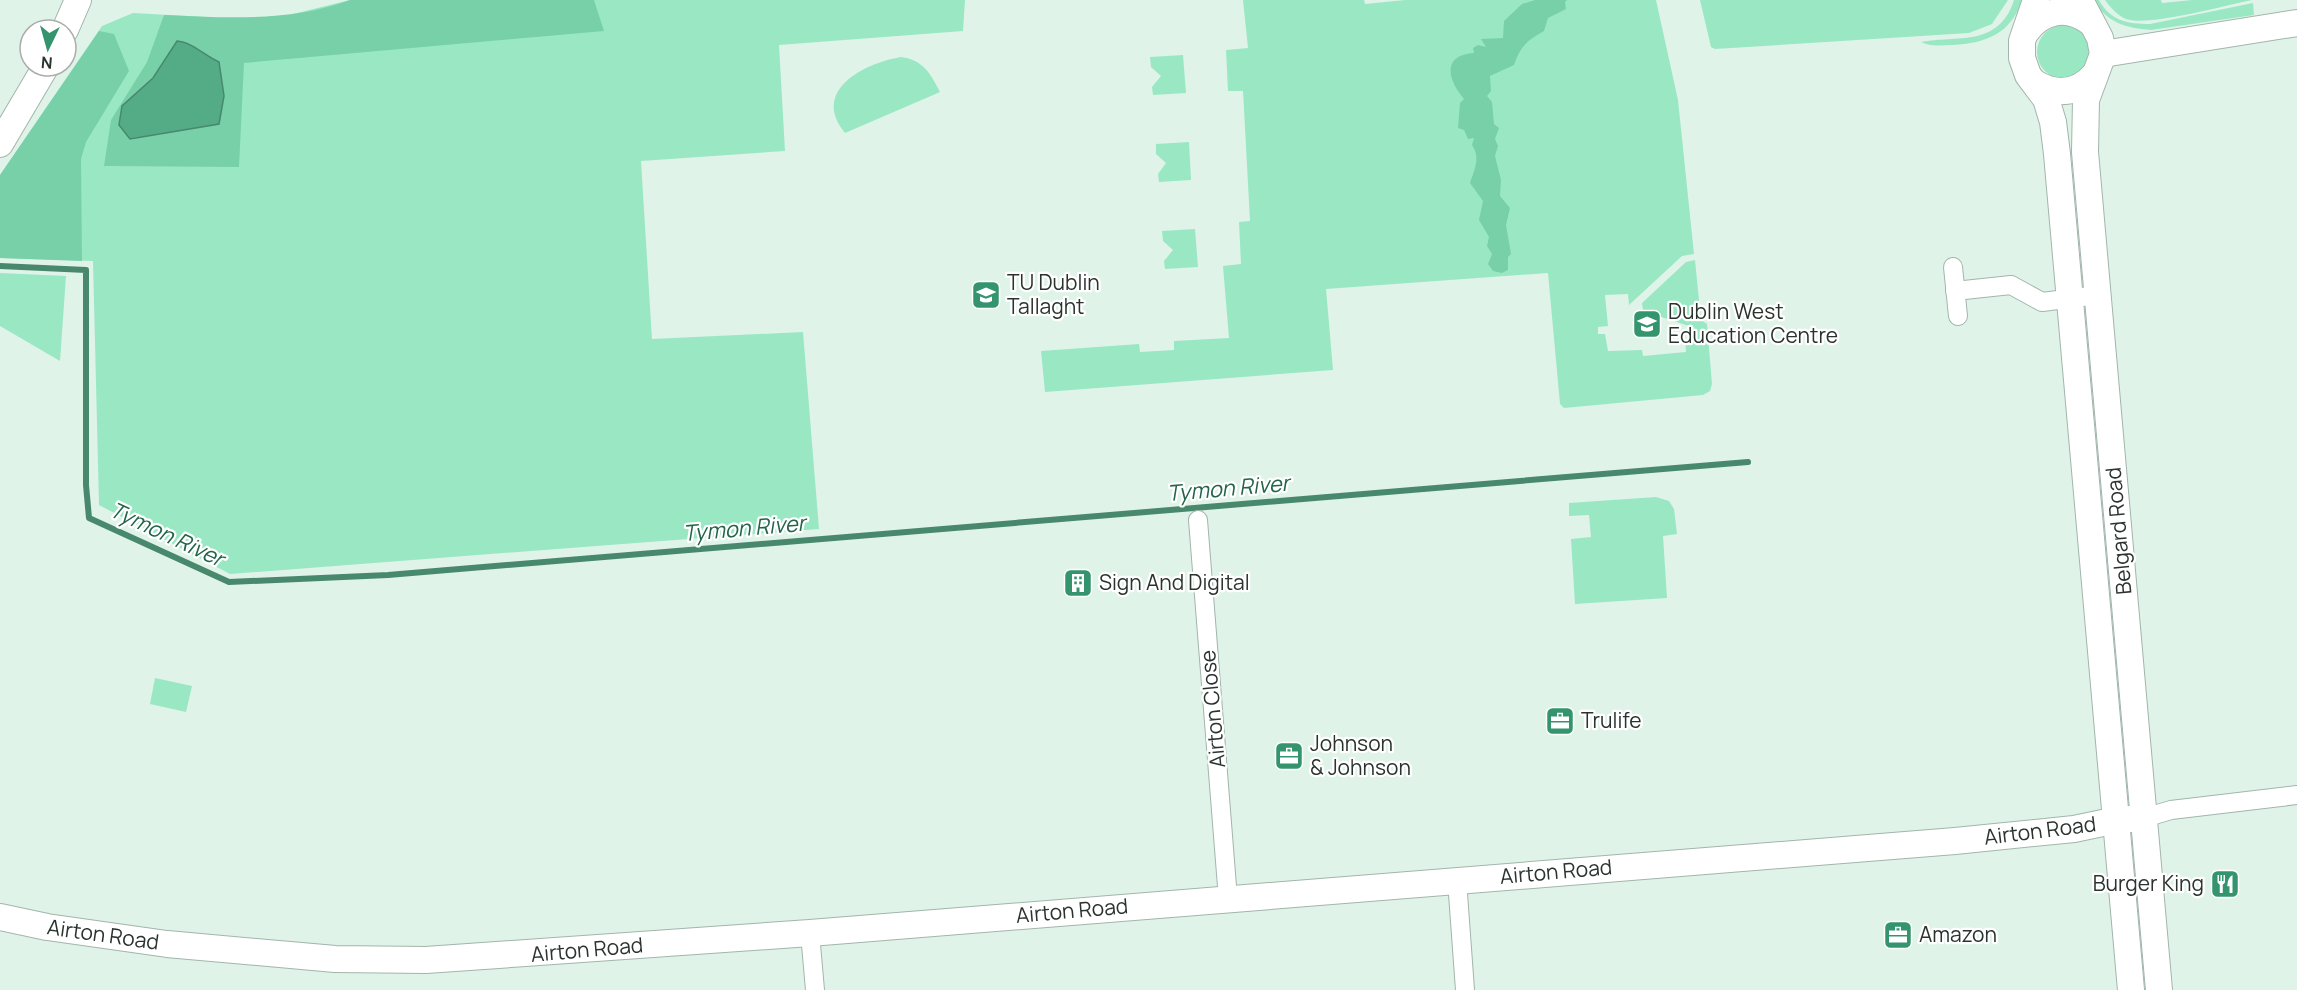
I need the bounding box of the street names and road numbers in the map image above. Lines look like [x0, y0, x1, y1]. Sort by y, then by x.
street label: Belgard Road [2098, 466, 2138, 596]
street label: Airton Close [1193, 649, 1231, 769]
street label: Airton Road [1982, 809, 2097, 851]
street label: Airton Road [1499, 852, 1613, 890]
street label: Airton Road [1015, 891, 1129, 929]
street label: Airton Road [45, 912, 161, 956]
street label: Airton Road [530, 930, 644, 968]

